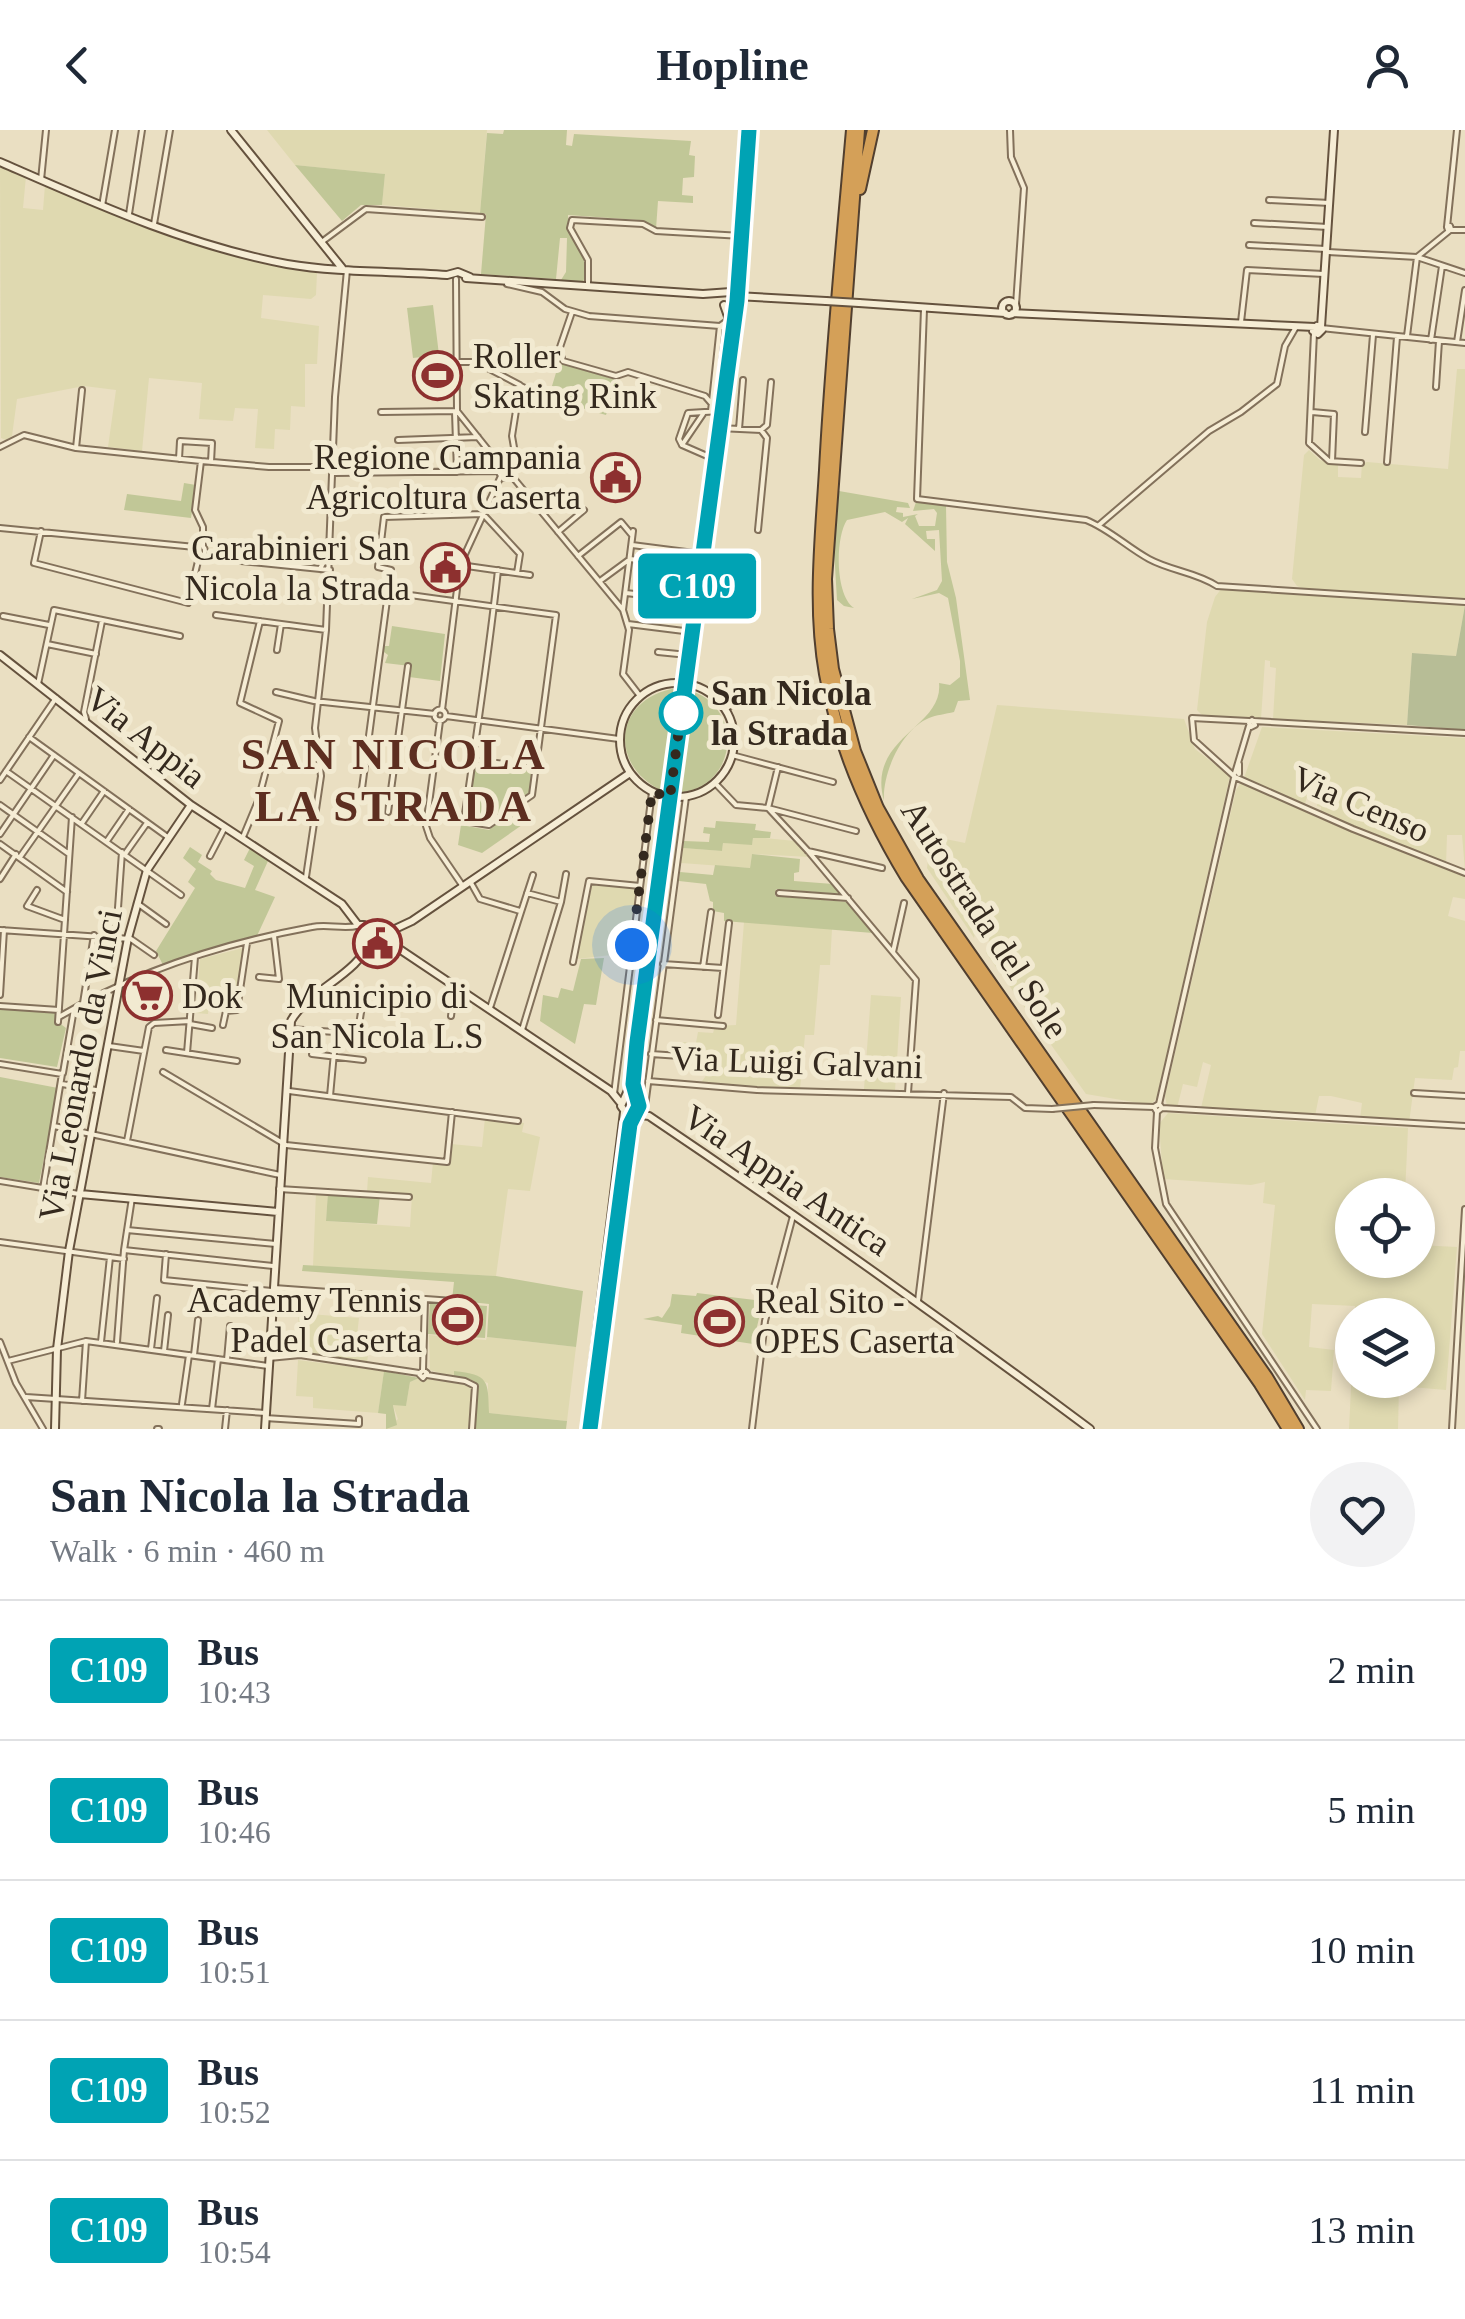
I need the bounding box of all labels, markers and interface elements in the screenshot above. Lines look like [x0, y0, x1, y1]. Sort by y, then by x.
icon: back [50, 38, 105, 93]
icon: person [1360, 38, 1415, 93]
text: Hopline [656, 40, 809, 90]
place label: Roller Skating Rink [473, 337, 657, 416]
sports icon: Roller Skating Rink [412, 350, 464, 402]
place label: Regione Campania Agricoltura Caserta [306, 438, 581, 517]
public building icon: Regione Campania Agricoltura Caserta [590, 451, 642, 503]
place label: Carabinieri San Nicola la Strada [185, 529, 410, 608]
public building icon: Carabinieri San Nicola la Strada [419, 542, 471, 594]
line badge: C109 [627, 554, 767, 618]
text: C109 [658, 567, 736, 606]
place label: San Nicola la Strada [711, 674, 871, 753]
street label: Via Appia [78, 679, 214, 796]
marker: San Nicola la Strada [660, 692, 702, 734]
district label: SAN NICOLA LA STRADA [241, 729, 547, 831]
street label: Via Censo [1287, 758, 1435, 851]
street label: Autostrada del Sole [893, 793, 1076, 1046]
street label: Via Leonardo da Vinci [31, 906, 130, 1224]
public building icon: Municipio di San Nicola L.S [351, 918, 403, 970]
your location [607, 920, 657, 970]
supermarket icon: Dok [121, 970, 173, 1022]
place label: Dok [182, 977, 243, 1016]
place label: Municipio di San Nicola L.S [271, 977, 483, 1056]
street label: Via Luigi Galvani [670, 1039, 924, 1086]
street label: Via Appia Antica [676, 1097, 898, 1264]
map controls [1335, 1178, 1435, 1398]
button: locate [1335, 1178, 1435, 1278]
place label: Academy Tennis Padel Caserta [187, 1281, 422, 1360]
place label: Real Sito - OPES Caserta [755, 1282, 955, 1361]
sports icon: Academy Tennis Padel Caserta [431, 1294, 483, 1346]
sports icon: Real Sito - OPES Caserta [694, 1295, 746, 1347]
button: layers [1335, 1298, 1435, 1398]
button: heart [1310, 1462, 1415, 1567]
text: San Nicola la Strada [50, 1469, 470, 1522]
text: Walk · 6 min · 460 m [50, 1533, 325, 1569]
text: Bus [198, 1631, 259, 1673]
text: 2 min [1327, 1649, 1415, 1691]
text: C109 [70, 1651, 148, 1690]
text: 10:43 [198, 1674, 271, 1710]
text: Bus [198, 1771, 259, 1813]
text: 5 min [1327, 1789, 1415, 1831]
text: C109 [70, 1791, 148, 1830]
text: 10:46 [198, 1814, 271, 1850]
text: Bus [198, 1911, 259, 1953]
text: 10 min [1308, 1929, 1415, 1971]
text: C109 [70, 1931, 148, 1970]
text: 10:51 [198, 1954, 271, 1990]
text: Bus [198, 2051, 259, 2093]
text: 11 min [1310, 2069, 1415, 2111]
text: C109 [70, 2071, 148, 2110]
text: 10:52 [198, 2094, 271, 2130]
text: Bus [198, 2191, 259, 2233]
text: 13 min [1308, 2209, 1415, 2251]
text: C109 [70, 2211, 148, 2250]
text: 10:54 [198, 2234, 271, 2270]

